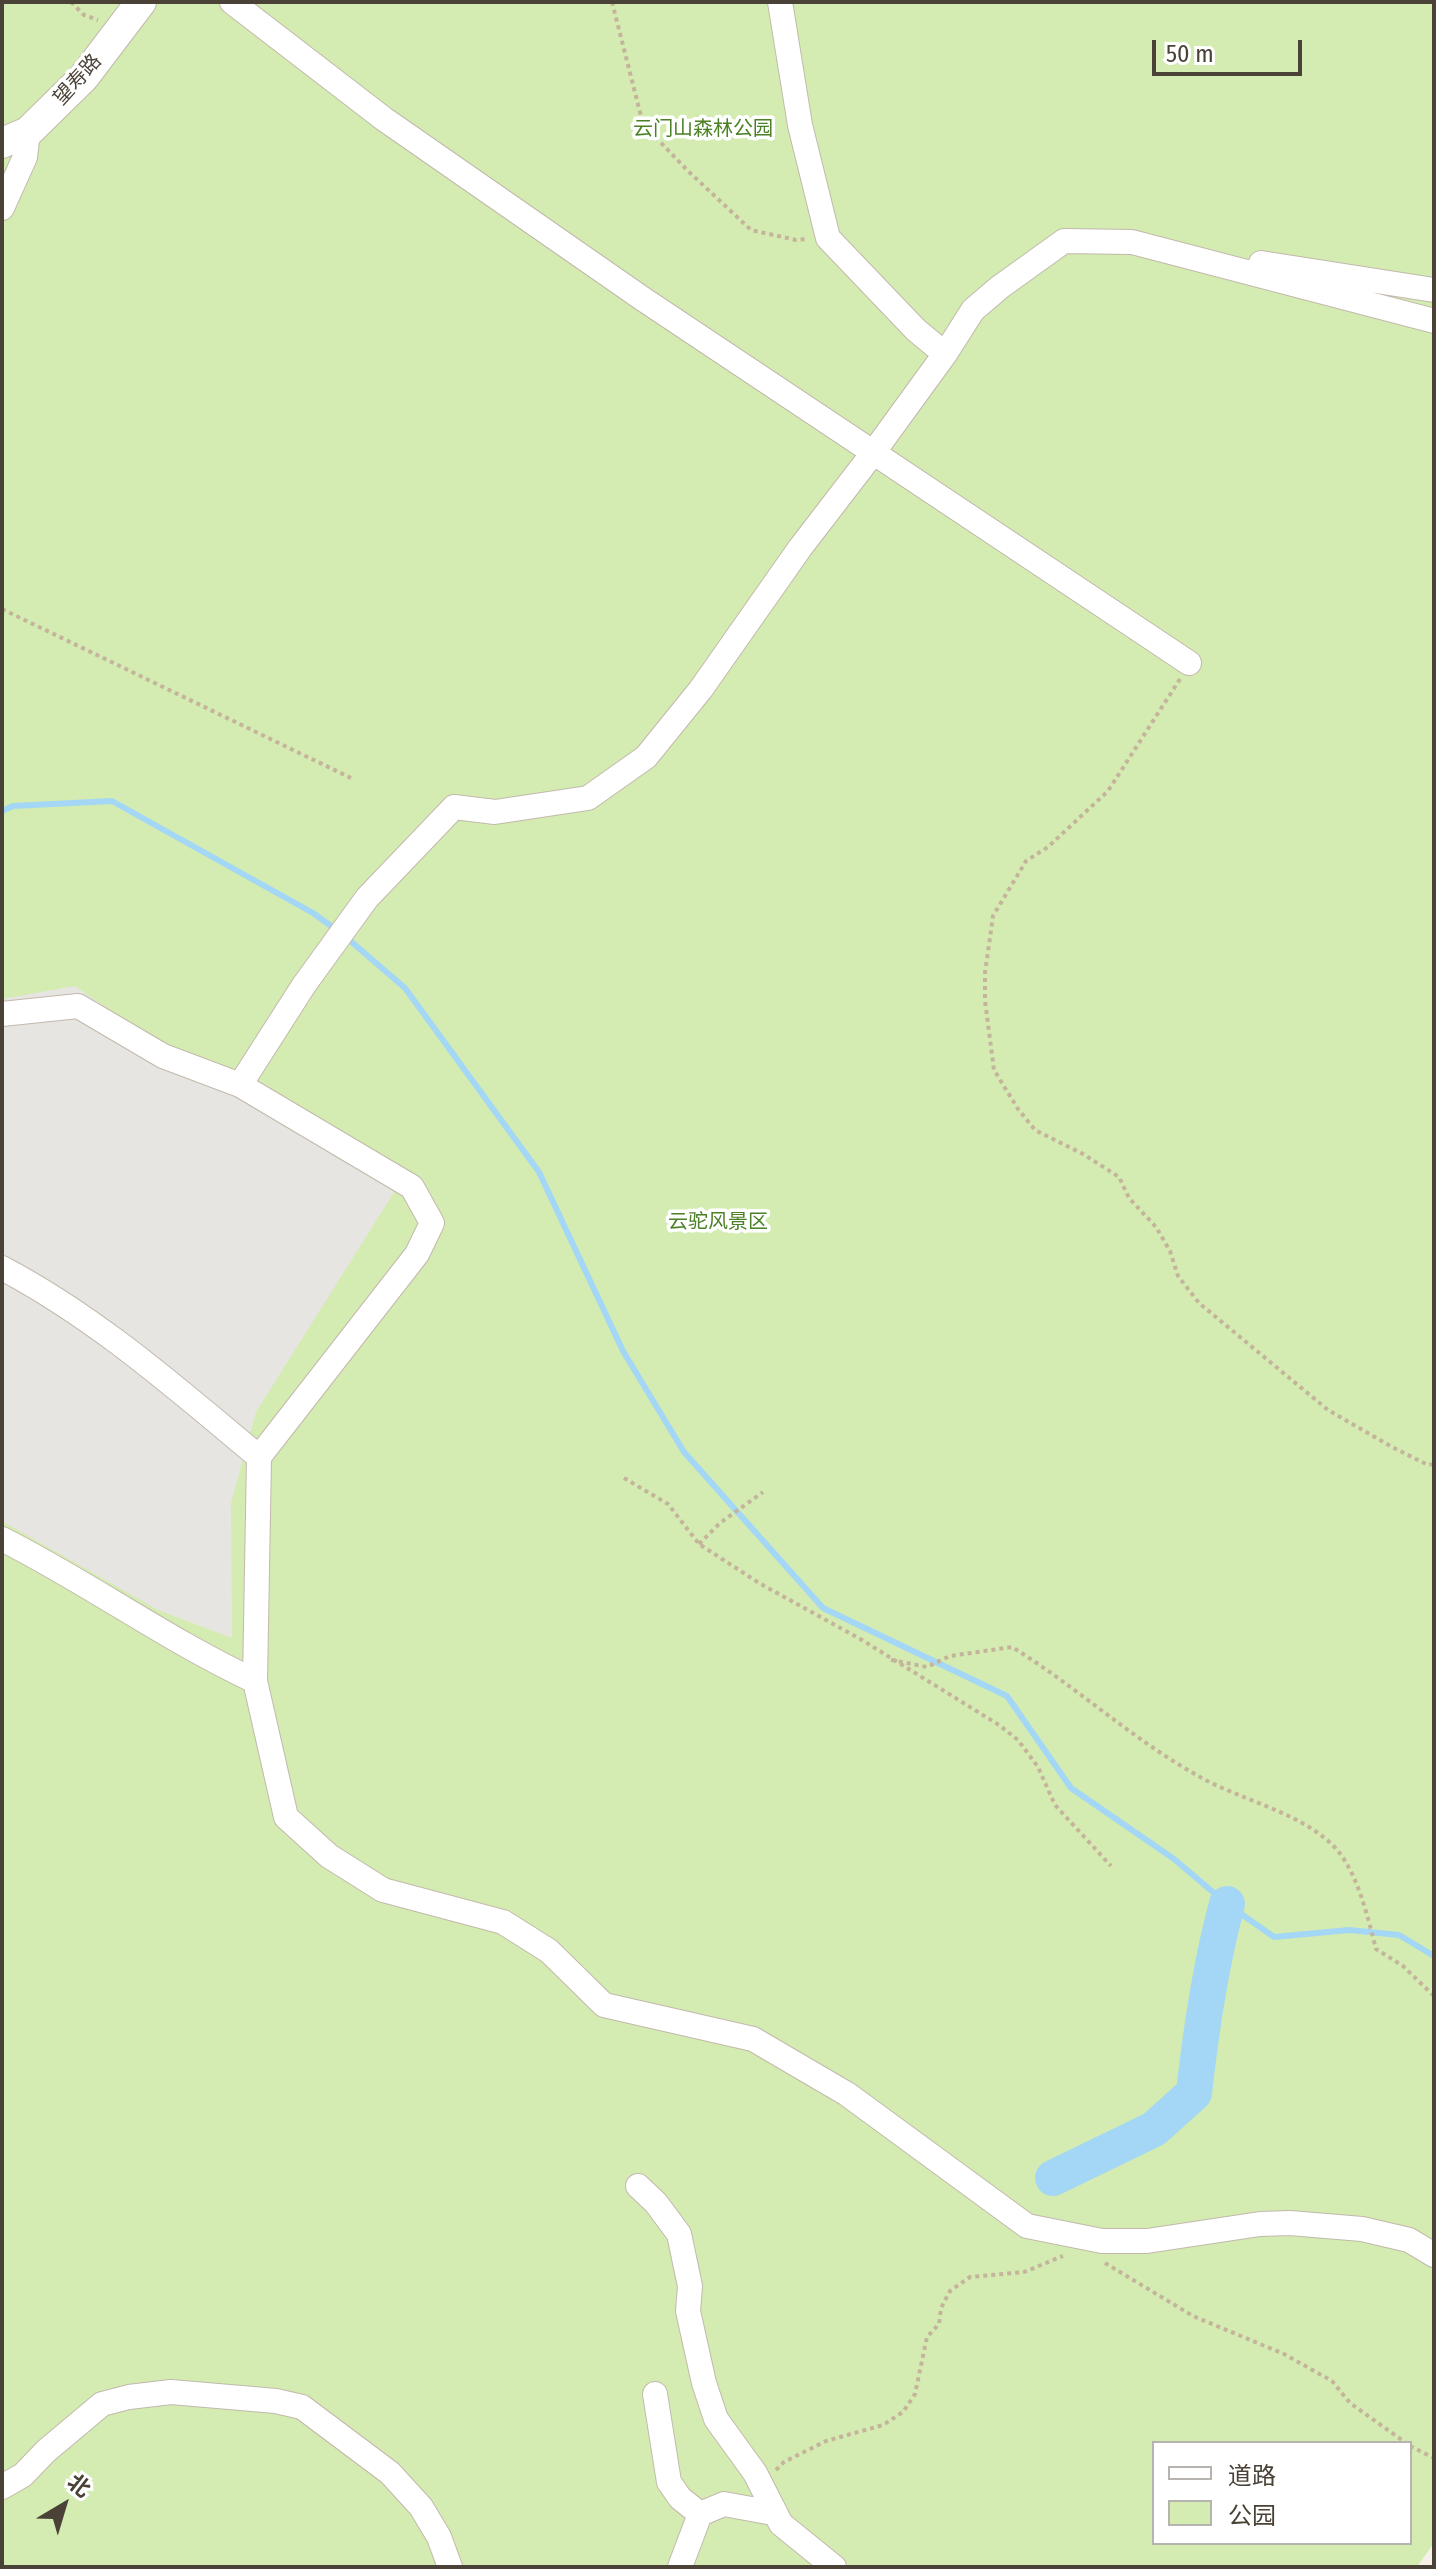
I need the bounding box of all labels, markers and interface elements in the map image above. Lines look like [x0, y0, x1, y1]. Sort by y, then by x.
scale bar [1156, 24, 1306, 74]
text: 50 m [1166, 40, 1214, 68]
street label: 望寿路 [49, 50, 107, 110]
park label: 云门山森林公园 [633, 117, 773, 141]
park label: 云驼风景区 [668, 1210, 768, 1234]
legend [1152, 2441, 1412, 2545]
text: 道路 [1228, 2462, 1276, 2490]
north arrow [24, 2465, 104, 2545]
text: 北 [62, 2468, 96, 2503]
text: 公园 [1228, 2502, 1276, 2530]

